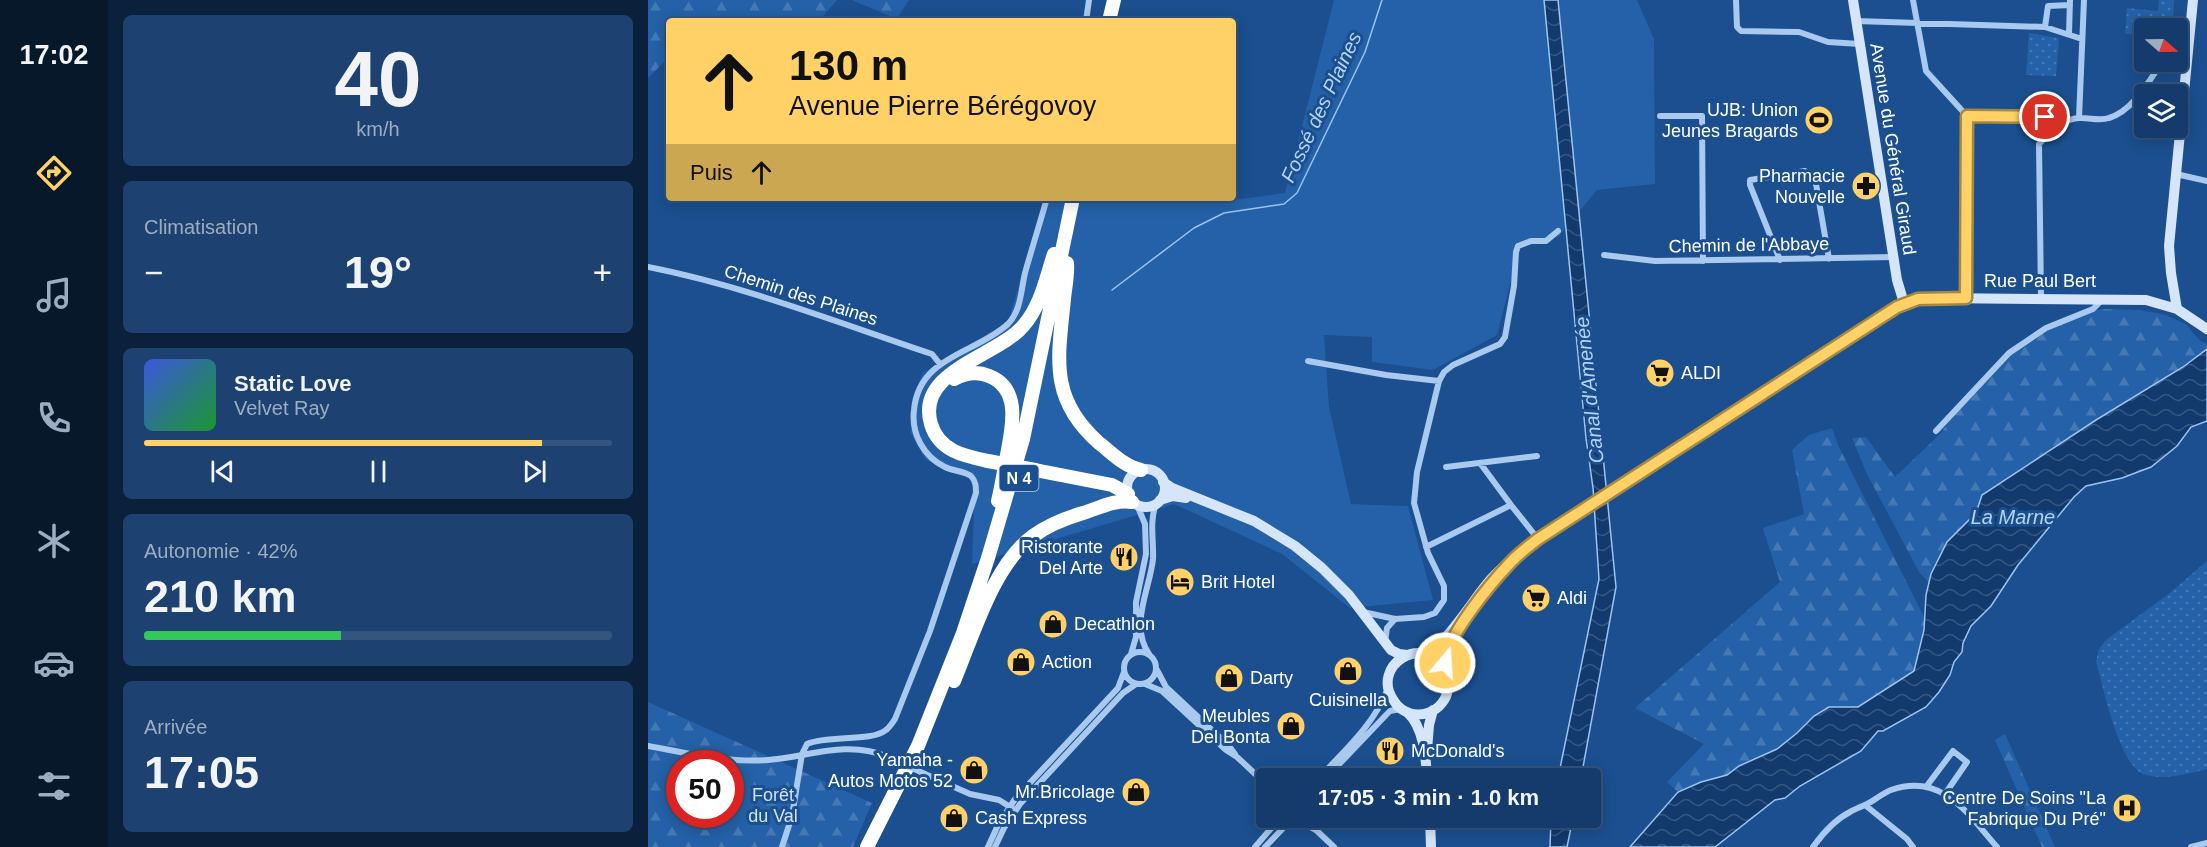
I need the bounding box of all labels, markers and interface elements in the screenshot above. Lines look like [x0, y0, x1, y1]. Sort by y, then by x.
north arrow [2134, 18, 2188, 72]
map controls [2134, 18, 2188, 138]
water label: Fossé des Plaines [1276, 28, 1366, 186]
text: 40 [335, 35, 421, 123]
text: 17:02 [19, 40, 89, 70]
icon: ahead [690, 42, 768, 120]
text: 130 m [789, 42, 908, 89]
street label: Avenue du Général Giraud [1866, 42, 1920, 256]
button: layers [2134, 84, 2188, 138]
text: Avenue Pierre Bérégovoy [789, 91, 1096, 121]
pin [2019, 91, 2070, 142]
place label: UJB: Union Jeunes Bragards [1662, 100, 1798, 141]
icon: arrive [2028, 100, 2061, 133]
sports icon: UJB: Union Jeunes Bragards [1803, 104, 1835, 136]
text: km/h [356, 118, 400, 140]
icon: directions [33, 152, 75, 194]
icon: ahead [745, 156, 778, 189]
text: Puis [690, 160, 733, 185]
place label: Pharmacie Nouvelle [1759, 166, 1845, 207]
pharmacy icon: Pharmacie Nouvelle [1850, 170, 1882, 202]
text: Climatisation [144, 216, 258, 238]
street label: Chemin de l'Abbaye [1669, 234, 1829, 256]
text: 19° [344, 247, 412, 298]
text: − [144, 254, 163, 291]
text: + [593, 254, 612, 291]
street label: Chemin des Plaines [722, 261, 880, 329]
street label: Rue Paul Bert [1984, 271, 2096, 291]
icon: music [33, 274, 75, 316]
water label: Canal d'Amenée [1570, 316, 1608, 464]
supermarket icon: ALDI [1644, 357, 1676, 389]
place label: ALDI [1681, 363, 1721, 383]
text: Static Love [234, 371, 351, 396]
icon: phone [33, 397, 75, 439]
text: Velvet Ray [234, 397, 330, 419]
icon: previous [206, 455, 239, 488]
icon: pause [362, 455, 395, 488]
icon: next [518, 455, 551, 488]
road number: N 4 [1000, 465, 1039, 491]
water label: La Marne [1971, 506, 2055, 528]
icon: climate [33, 520, 75, 562]
place label: Ristorante Del Arte [1021, 537, 1103, 578]
text: Autonomie · 42% [144, 540, 297, 562]
restaurant icon: Ristorante Del Arte [1108, 541, 1140, 573]
hotel icon: Brit Hotel [1164, 566, 1196, 598]
text: 210 km [144, 571, 297, 622]
place label: Brit Hotel [1201, 572, 1275, 592]
supermarket icon: Aldi [1520, 582, 1552, 614]
place label: Aldi [1557, 588, 1587, 608]
shop icon: Decathlon [1037, 608, 1069, 640]
place label: Decathlon [1074, 614, 1155, 634]
position arrow [1413, 631, 1477, 695]
icon: car [33, 642, 75, 684]
shop icon: Action [1005, 646, 1037, 678]
place label: Action [1042, 652, 1092, 672]
shop icon: Cuisinella [1332, 655, 1364, 687]
shop icon: Darty [1213, 662, 1245, 694]
place label: Darty [1250, 668, 1293, 688]
place label: Cuisinella [1309, 690, 1388, 710]
place label: Meubles Del Bonta [1191, 706, 1271, 747]
shop icon: Meubles Del Bonta [1275, 710, 1307, 742]
text: Arrivée [144, 716, 207, 738]
restaurant icon: McDonald's [1374, 735, 1406, 767]
place label: McDonald's [1411, 741, 1504, 761]
text: 17:05 [144, 747, 259, 798]
speed limit sign: 50 [666, 750, 744, 828]
place label: Yamaha - Autos Motos 52 [828, 750, 953, 791]
shop icon: Yamaha - Autos Motos 52 [958, 754, 990, 786]
icon: filters [33, 765, 75, 807]
shop icon: Mr.Bricolage [1120, 776, 1152, 808]
place label: Mr.Bricolage [1015, 782, 1115, 802]
park label: Forêt du Val [748, 785, 798, 826]
text: 17:05 · 3 min · 1.0 km [1318, 785, 1539, 810]
place label: Centre De Soins "La Fabrique Du Pré" [1943, 788, 2107, 829]
hospital icon: Centre De Soins "La Fabrique Du Pré" [2111, 792, 2143, 824]
shop icon: Cash Express [938, 802, 970, 834]
place label: Cash Express [975, 808, 1087, 828]

